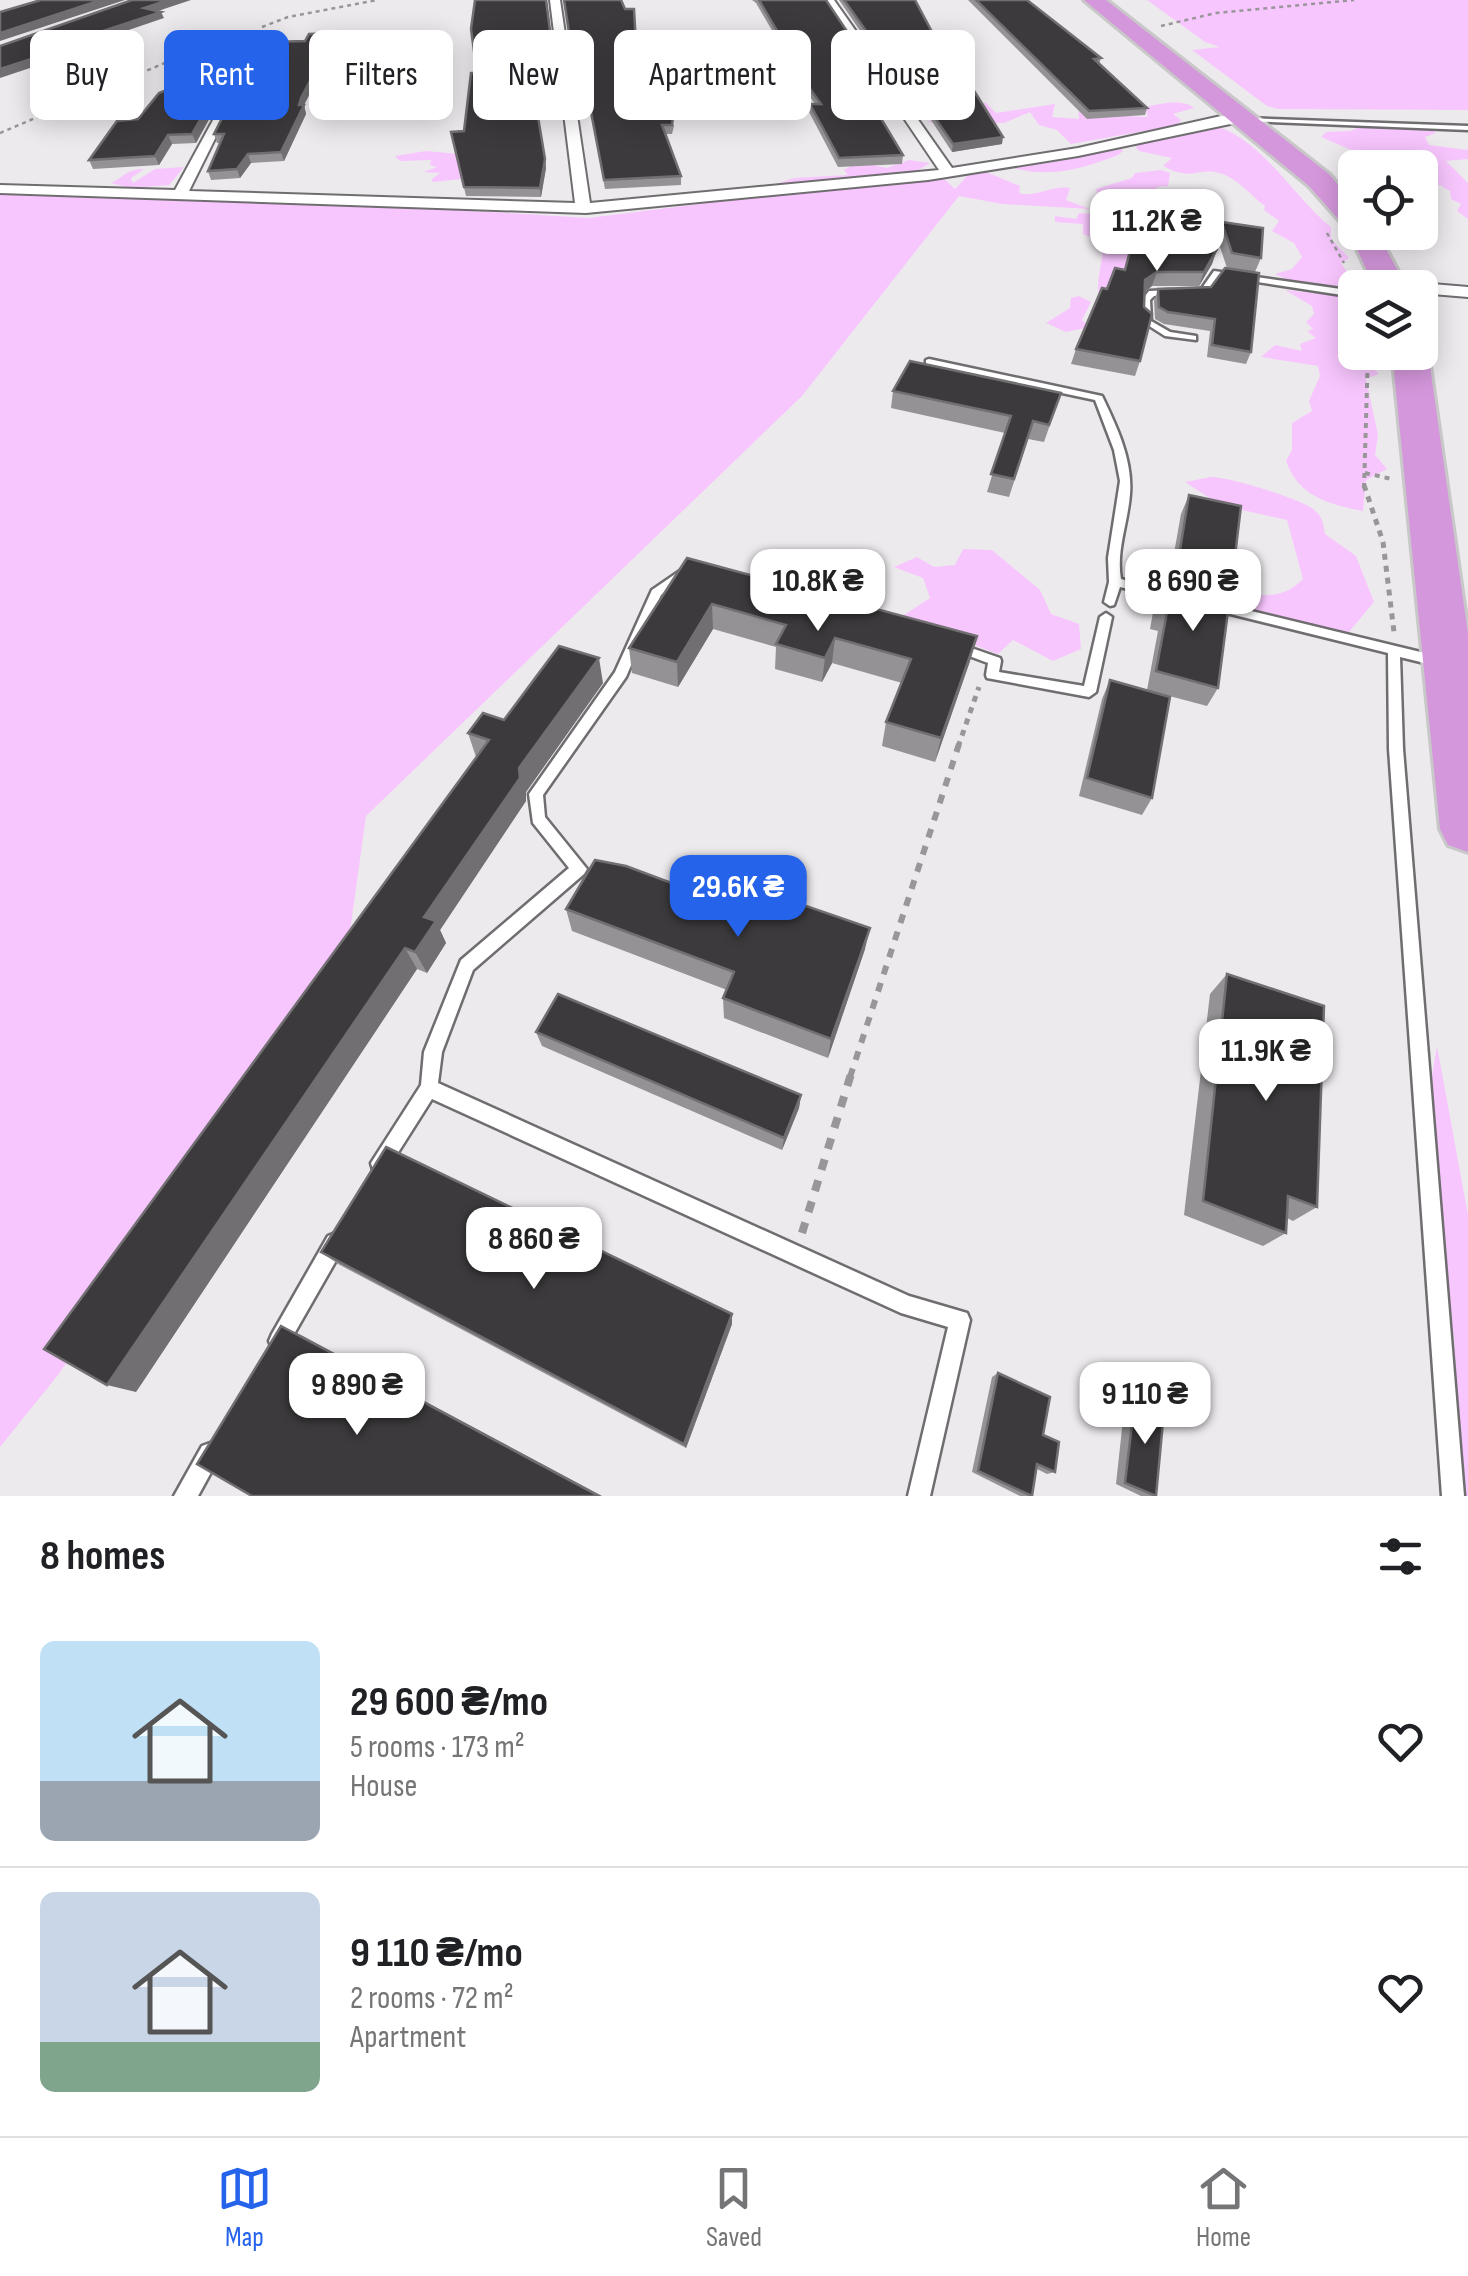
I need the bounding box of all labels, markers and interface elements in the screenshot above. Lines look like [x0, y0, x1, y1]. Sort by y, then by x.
chip: Buy [30, 30, 144, 120]
chip: Rent [164, 30, 289, 120]
chip: Filters [309, 30, 453, 120]
chip: New [473, 30, 594, 120]
chip: Apartment [614, 30, 811, 120]
chip: House [831, 30, 975, 120]
map controls [1338, 150, 1438, 370]
button: locate [1338, 150, 1438, 250]
pin: 11.2K ₴ [1065, 189, 1249, 274]
text: 11.2K ₴ [1112, 202, 1202, 241]
button: layers [1338, 270, 1438, 370]
pin: 10.8K ₴ [726, 549, 910, 634]
pin: 8 690 ₴ [1101, 549, 1285, 634]
text: 10.8K ₴ [772, 562, 864, 601]
text: 8 690 ₴ [1147, 562, 1239, 601]
pin: 29.6K ₴ [646, 855, 830, 940]
text: 29.6K ₴ [692, 868, 784, 907]
pin: 11.9K ₴ [1174, 1019, 1358, 1104]
text: 11.9K ₴ [1221, 1032, 1311, 1071]
pin: 8 860 ₴ [442, 1207, 626, 1292]
text: 8 860 ₴ [488, 1220, 580, 1259]
pin: 9 890 ₴ [265, 1353, 449, 1438]
pin: 9 110 ₴ [1053, 1362, 1237, 1447]
text: 9 890 ₴ [311, 1366, 403, 1405]
text: 9 110 ₴ [1102, 1375, 1188, 1414]
icon: filters [1373, 1529, 1428, 1584]
text: 8 homes [40, 1531, 165, 1582]
text: 29 600 ₴/mo [350, 1677, 548, 1728]
icon: home [120, 1681, 240, 1801]
icon: heart [1373, 1714, 1428, 1769]
text: 5 rooms · 173 m² [350, 1728, 525, 1767]
text: House [350, 1767, 417, 1806]
text: 9 110 ₴/mo [350, 1928, 523, 1979]
icon: home [120, 1932, 240, 2052]
icon: heart [1373, 1965, 1428, 2020]
text: 2 rooms · 72 m² [350, 1979, 514, 2018]
text: Apartment [350, 2018, 466, 2057]
tab: Map [217, 2161, 272, 2254]
tab: Saved [706, 2161, 762, 2254]
tab: Home [1196, 2161, 1251, 2254]

